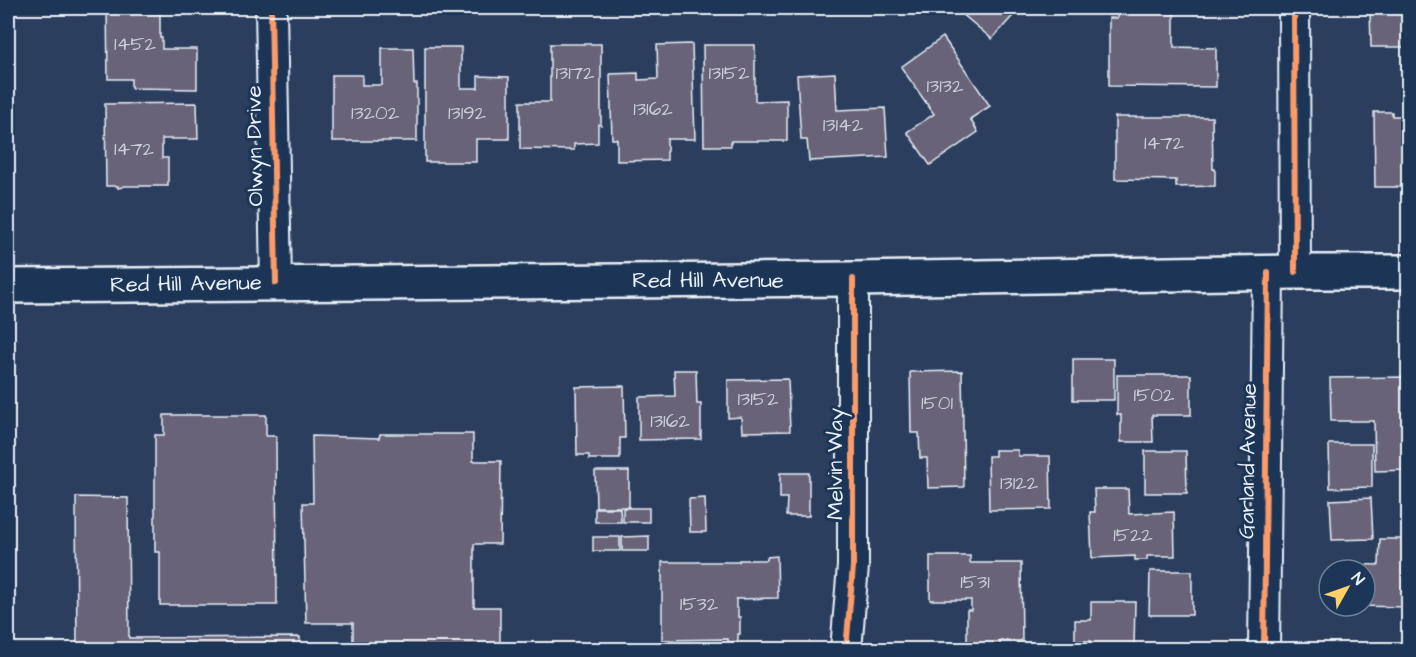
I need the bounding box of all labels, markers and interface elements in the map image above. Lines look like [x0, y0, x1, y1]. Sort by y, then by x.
house number: 1452 [114, 30, 156, 58]
house number: 13172 [555, 59, 595, 87]
house number: 13152 [709, 59, 750, 87]
house number: 13132 [927, 72, 964, 100]
street label: Olwyn Drive [238, 85, 273, 207]
house number: 13162 [633, 95, 673, 123]
house number: 13202 [351, 99, 400, 127]
house number: 13192 [448, 99, 487, 127]
house number: 13142 [823, 111, 864, 139]
house number: 1472 [1144, 129, 1185, 157]
house number: 1472 [114, 135, 155, 163]
street label: Red Hill Avenue [632, 265, 784, 296]
street label: Red Hill Avenue [110, 267, 262, 301]
house number: 1502 [1134, 381, 1175, 409]
street label: Garland Avenue [1231, 383, 1265, 539]
house number: 13152 [738, 385, 779, 413]
house number: 1501 [921, 389, 953, 417]
house number: 13162 [650, 407, 690, 435]
street label: Melvin Way [820, 408, 852, 520]
house number: 13122 [1000, 469, 1039, 497]
house number: 1522 [1113, 521, 1153, 549]
north arrow [1317, 558, 1377, 618]
house number: 1531 [960, 568, 990, 596]
text: N [1346, 568, 1369, 590]
house number: 1532 [680, 590, 719, 618]

